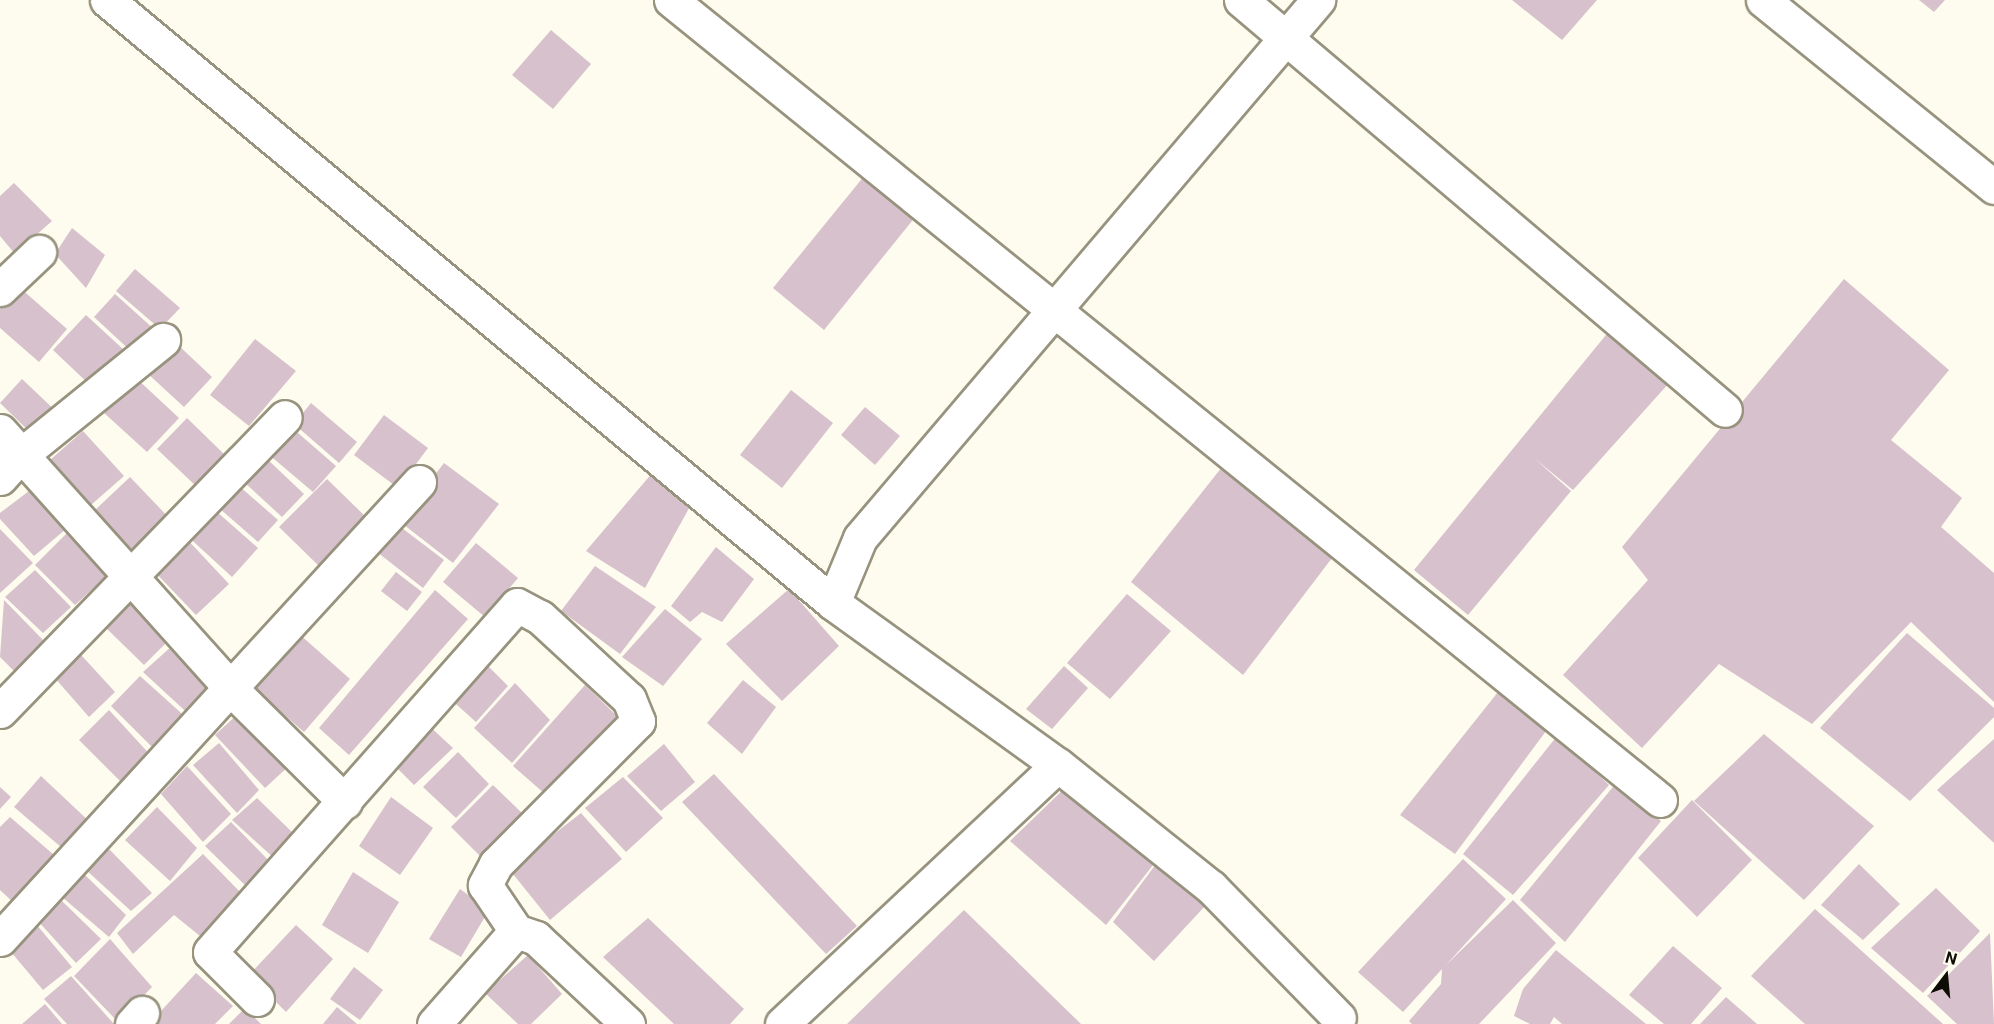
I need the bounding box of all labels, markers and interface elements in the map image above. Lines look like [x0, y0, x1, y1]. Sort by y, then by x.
north arrow [1916, 946, 1976, 1006]
text: N [1943, 948, 1959, 969]

